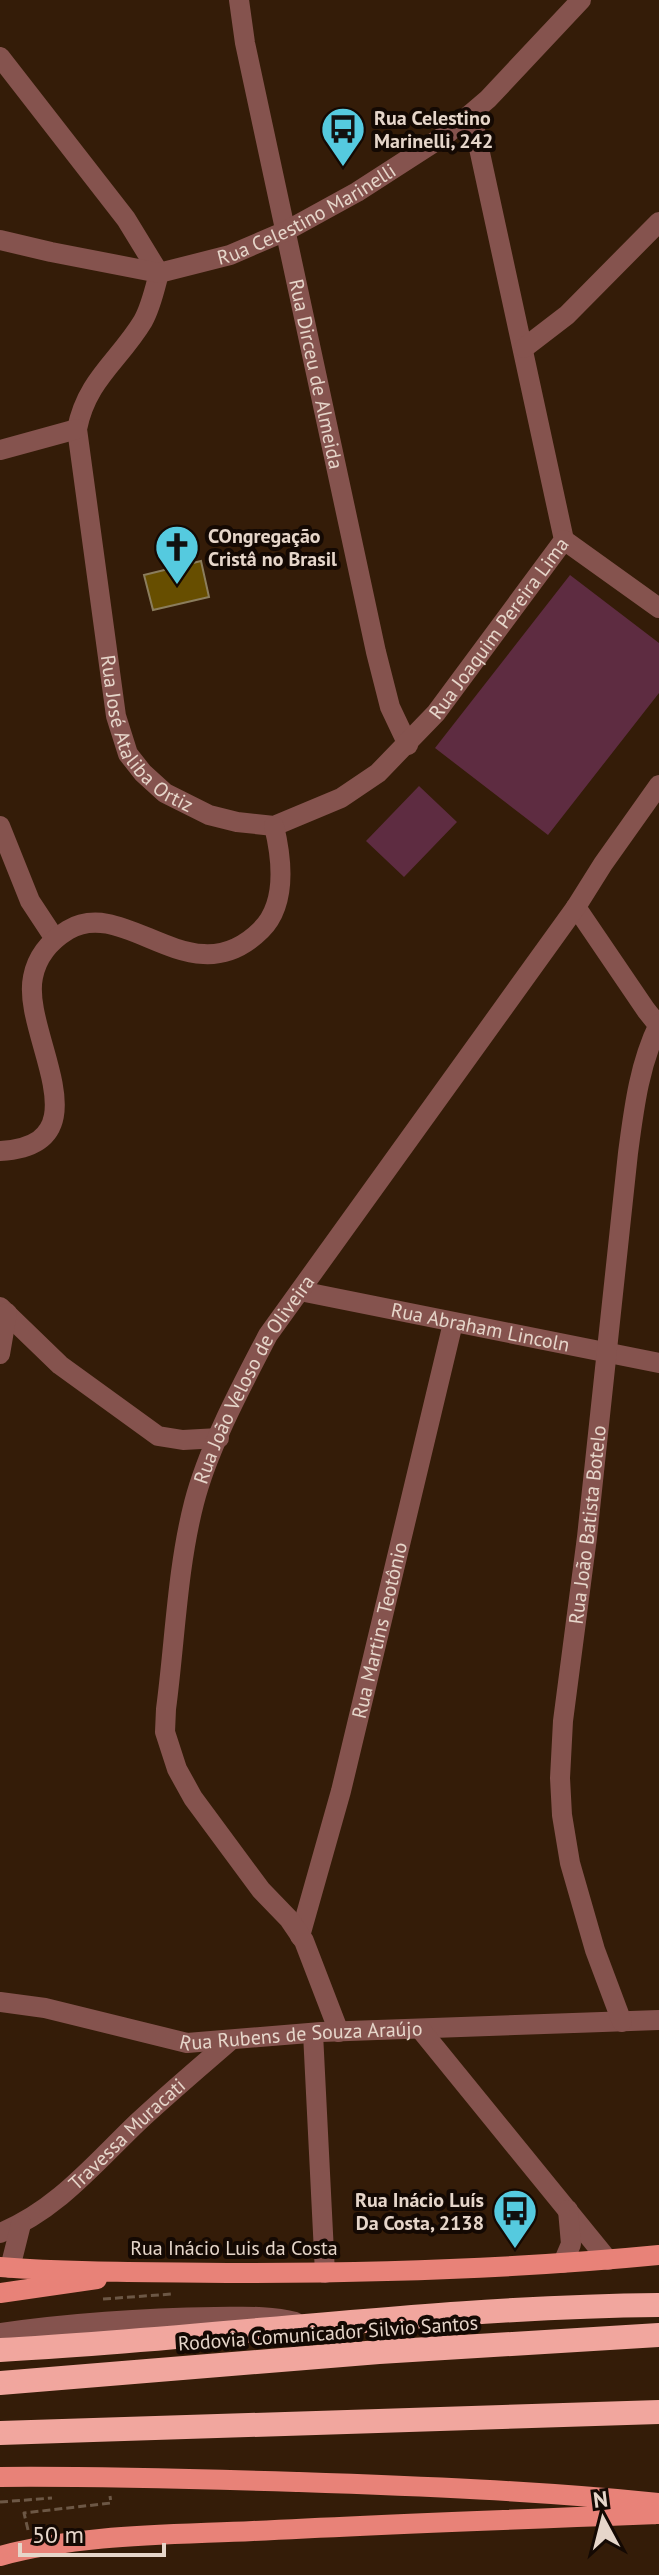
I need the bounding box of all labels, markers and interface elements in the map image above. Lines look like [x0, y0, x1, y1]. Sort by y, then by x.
bus stop icon: Rua Celestino Marinelli, 242 [319, 105, 367, 168]
place label: Rua Celestino Marinelli, 242 [374, 105, 493, 154]
street label: Rua Celestino Marinelli [214, 157, 401, 271]
street label: Rua Dirceu de Almeida [283, 277, 349, 471]
church icon: COngregação Cristâ no Brasil [153, 523, 201, 586]
place label: COngregação Cristâ no Brasil [208, 523, 337, 572]
street label: Rua Joaquim Pereira Lima [423, 532, 575, 724]
street label: Rua José Ataliba Ortiz [95, 653, 198, 818]
street label: Rua João Veloso de Oliveira [188, 1270, 320, 1487]
street label: Rua Abraham Lincoln [389, 1297, 572, 1358]
street label: Rua João Batista Botelo [563, 1424, 612, 1626]
street label: Rua Martins Teotônio [346, 1539, 413, 1721]
street label: Rua Rubens de Souza Araújo [177, 2015, 423, 2057]
street label: Travessa Muracati [63, 2072, 191, 2196]
place label: Rua Inácio Luís Da Costa, 2138 [355, 2187, 484, 2236]
bus stop icon: Rua Inácio Luís Da Costa, 2138 [491, 2187, 539, 2250]
street label: Rua Inácio Luis da Costa [130, 2235, 338, 2261]
street label: Rodovia Comunicador Silvio Santos [177, 2310, 479, 2356]
north arrow [563, 2479, 643, 2559]
text: N [592, 2484, 609, 2514]
scale bar [20, 2507, 164, 2557]
text: 50 m [32, 2519, 84, 2550]

